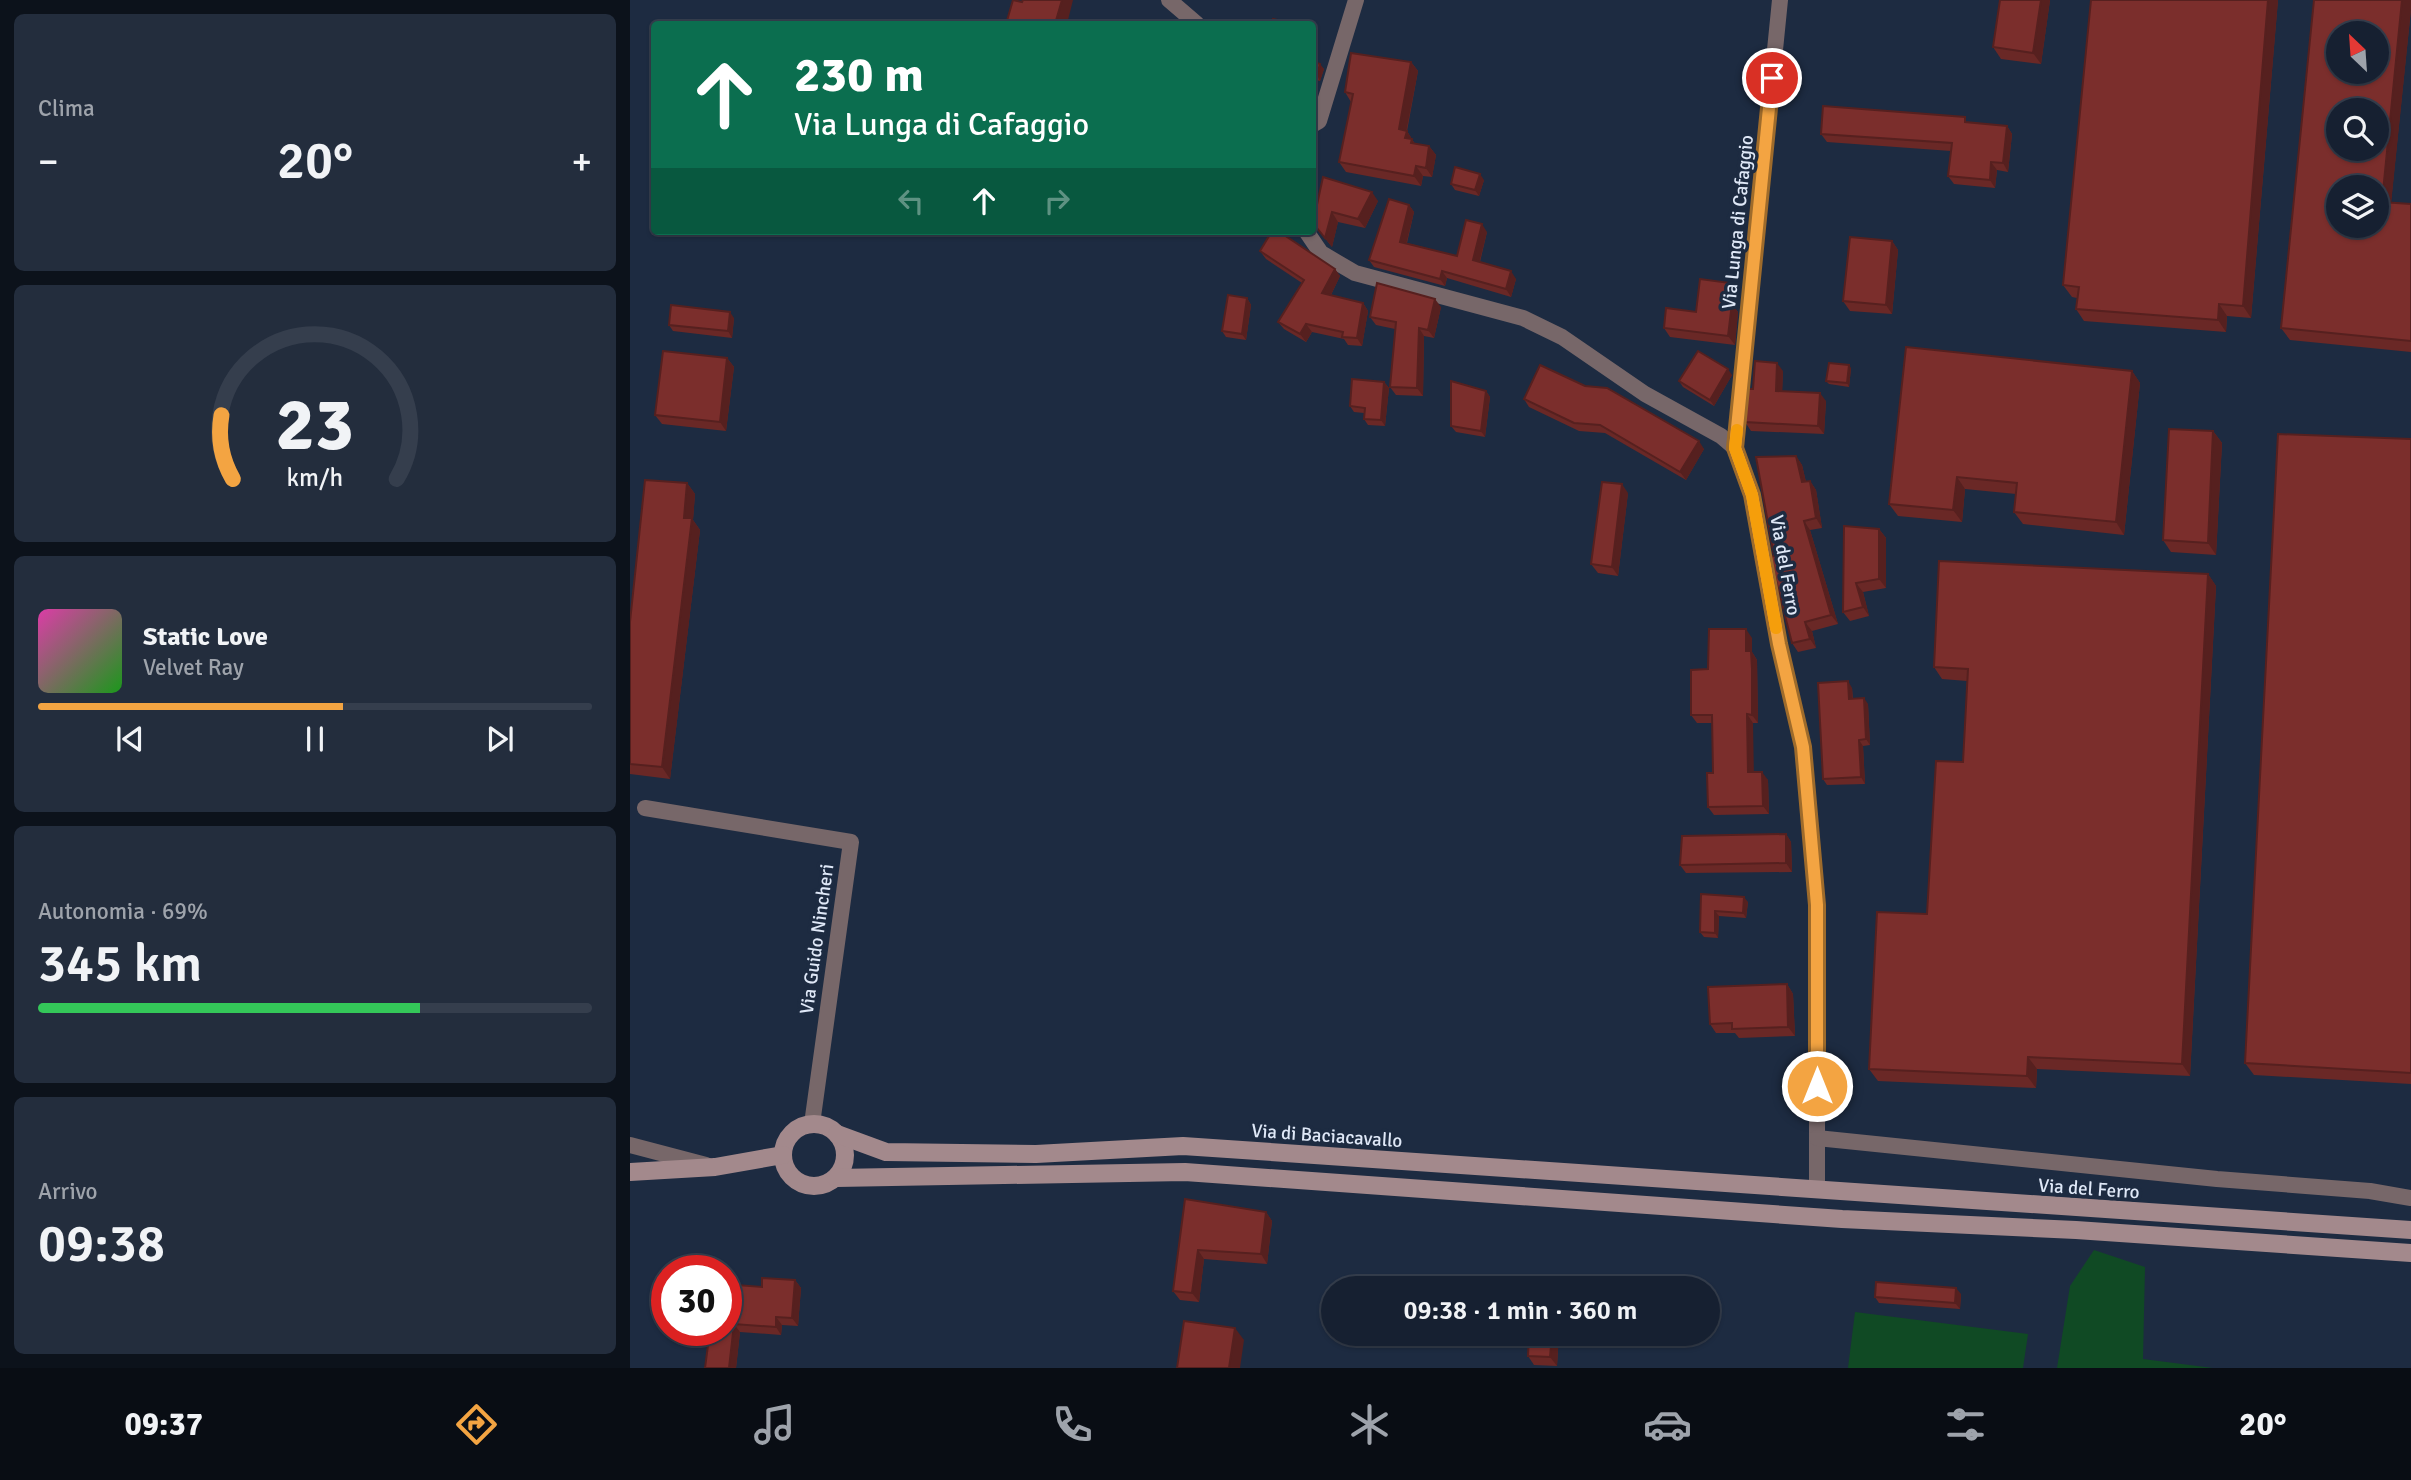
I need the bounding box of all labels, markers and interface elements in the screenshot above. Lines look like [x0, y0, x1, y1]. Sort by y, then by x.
north arrow [2326, 21, 2389, 84]
map controls [2326, 21, 2389, 238]
text: 230 m [794, 45, 924, 105]
pin [1742, 48, 1802, 108]
icon: ahead [679, 49, 770, 140]
icon: arrive [1753, 59, 1791, 97]
text: Clima [38, 94, 95, 123]
button: search [2326, 98, 2389, 161]
text: Via Lunga di Cafaggio [794, 105, 1089, 144]
text: 20° [277, 129, 353, 193]
street label: Via Lunga di Cafaggio [1717, 134, 1759, 310]
text: − [38, 138, 59, 185]
text: + [571, 138, 592, 185]
button: layers [2326, 175, 2389, 238]
icon: left [892, 182, 930, 220]
icon: ahead [965, 182, 1003, 220]
icon: right [1038, 182, 1076, 220]
text: 23 [276, 382, 354, 471]
text: km/h [287, 462, 343, 493]
street label: Via del Ferro [1764, 513, 1806, 617]
text: Static Love [143, 621, 268, 653]
text: Velvet Ray [143, 653, 244, 682]
icon: previous [111, 720, 149, 758]
icon: pause [296, 720, 334, 758]
icon: next [481, 720, 519, 758]
street label: Via Guido Nincheri [795, 863, 839, 1016]
text: Autonomia · 69% [38, 897, 208, 926]
text: 345 km [38, 932, 202, 996]
position arrow [1780, 1049, 1854, 1123]
street label: Via di Baciacavallo [1251, 1119, 1403, 1153]
street label: Via del Ferro [2037, 1173, 2141, 1205]
text: Arrivo [38, 1177, 98, 1206]
text: 09:38 [38, 1212, 165, 1276]
speed limit sign: 30 [651, 1255, 742, 1346]
text: 09:38 · 1 min · 360 m [1404, 1295, 1637, 1327]
icon: directions [452, 1400, 501, 1449]
icon: music [750, 1400, 799, 1449]
icon: phone [1048, 1400, 1097, 1449]
icon: climate [1345, 1400, 1394, 1449]
icon: car [1643, 1400, 1692, 1449]
icon: filters [1941, 1400, 1990, 1449]
text: 09:37 [124, 1405, 203, 1444]
text: 20° [2239, 1405, 2286, 1444]

